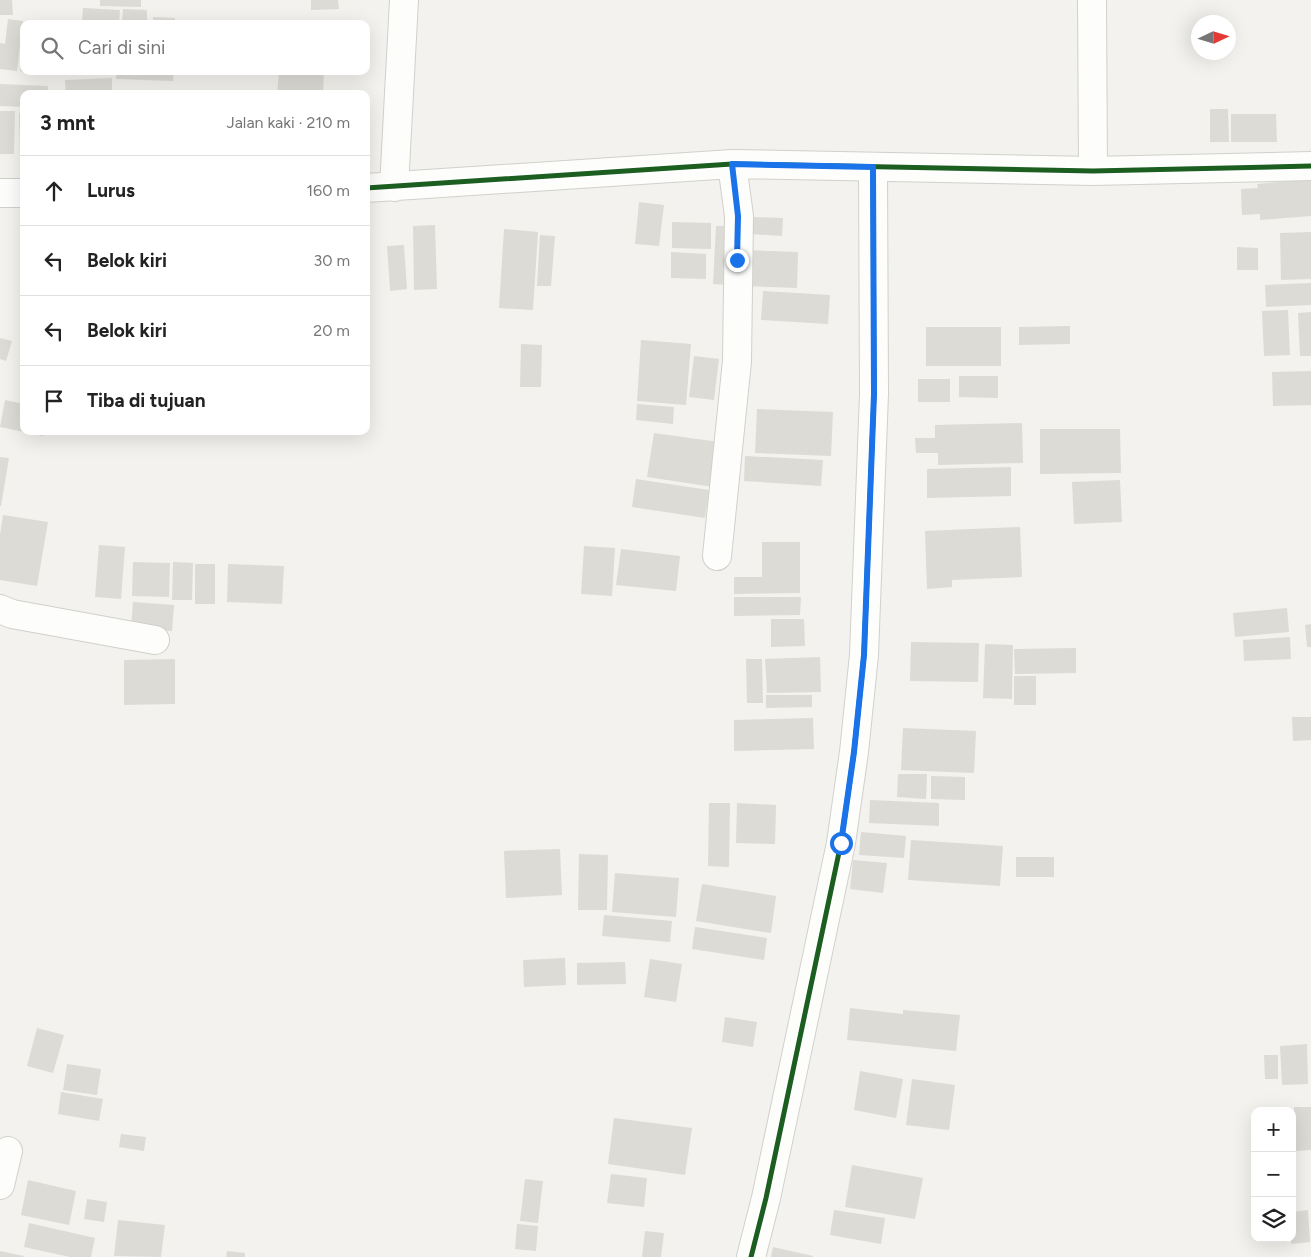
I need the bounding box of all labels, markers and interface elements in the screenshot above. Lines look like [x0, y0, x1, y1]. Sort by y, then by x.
north arrow [1191, 15, 1236, 60]
search box [20, 20, 370, 75]
icon: search [38, 34, 66, 62]
text: Cari di sini [78, 36, 165, 59]
text: 3 mnt [40, 110, 95, 135]
text: Jalan kaki · 210 m [226, 113, 350, 132]
icon: ahead [40, 177, 68, 205]
text: Lurus [87, 179, 135, 202]
text: 160 m [307, 181, 350, 200]
icon: left [40, 247, 68, 275]
text: Belok kiri [87, 249, 167, 272]
route end [726, 249, 749, 272]
text: 30 m [313, 251, 350, 270]
icon: left [40, 317, 68, 345]
text: Belok kiri [87, 319, 167, 342]
text: 20 m [313, 321, 350, 340]
icon: arrive [40, 387, 68, 415]
text: Tiba di tujuan [87, 389, 206, 412]
route start [830, 832, 853, 855]
map controls [1251, 1107, 1296, 1242]
button: + [1251, 1107, 1296, 1152]
button: − [1251, 1152, 1296, 1197]
button: layers [1251, 1197, 1296, 1242]

